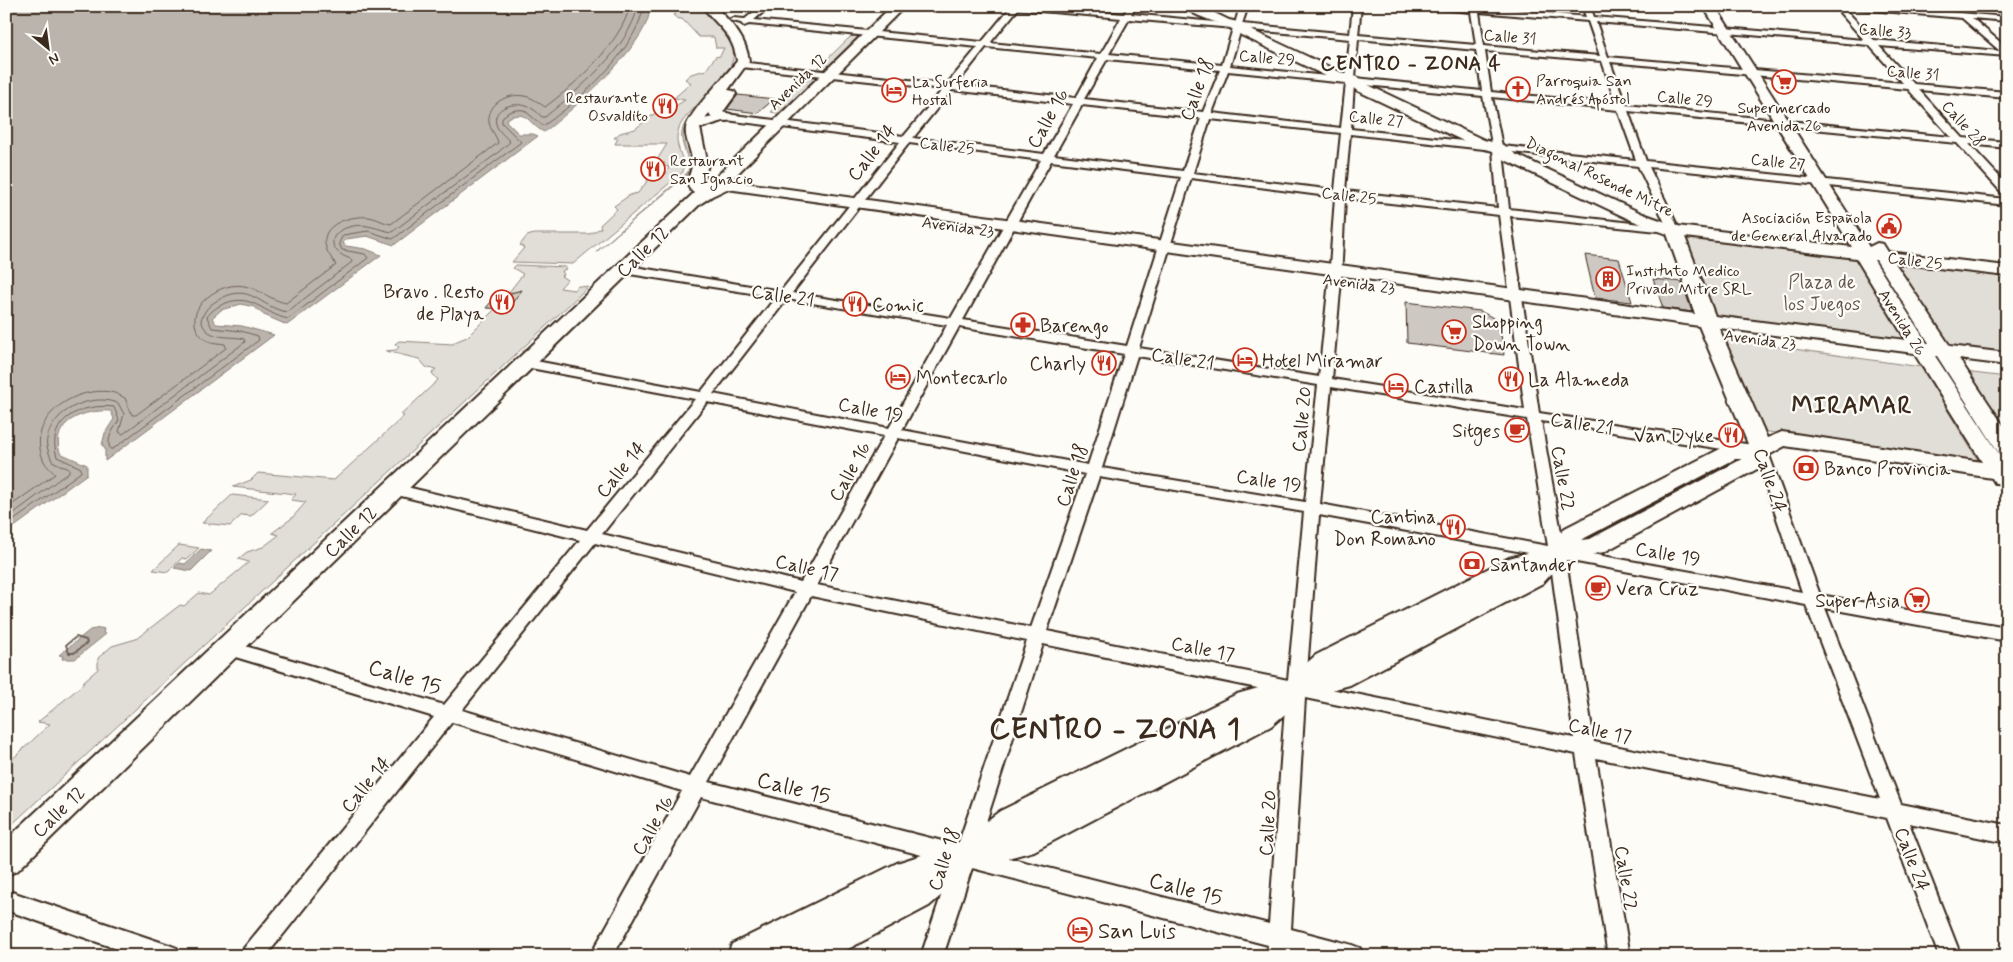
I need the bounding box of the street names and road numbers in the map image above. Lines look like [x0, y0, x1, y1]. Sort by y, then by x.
street label: Calle 33 [1858, 19, 1912, 44]
street label: Calle 31 [1483, 25, 1537, 50]
street label: Calle 29 [1238, 46, 1296, 71]
street label: Avenida 12 [764, 49, 832, 115]
street label: Calle 18 [1175, 55, 1220, 124]
street label: Calle 31 [1886, 61, 1940, 86]
street label: Calle 16 [1022, 84, 1075, 153]
street label: Calle 29 [1656, 86, 1714, 113]
street label: Calle 28 [1937, 96, 1989, 152]
street label: Calle 27 [1348, 106, 1404, 133]
street label: Calle 14 [842, 119, 902, 187]
street label: Diagonal Rosende Mitre [1522, 132, 1677, 223]
street label: Calle 25 [918, 133, 975, 160]
street label: Calle 27 [1750, 149, 1806, 176]
street label: Calle 25 [1320, 183, 1377, 210]
street label: Avenida 23 [920, 212, 995, 243]
street label: Calle 12 [611, 221, 675, 283]
street label: Calle 25 [1886, 248, 1943, 275]
street label: Avenida 23 [1321, 269, 1396, 300]
street label: Calle 21 [749, 279, 816, 314]
street label: Avenida 26 [1873, 286, 1931, 360]
street label: Avenida 23 [1722, 325, 1797, 356]
street label: Calle 21 [1149, 342, 1216, 377]
street label: Calle 20 [1287, 385, 1318, 453]
street label: Calle 19 [836, 392, 905, 429]
street label: Calle 21 [1548, 407, 1615, 442]
street label: Calle 14 [591, 436, 652, 503]
street label: Calle 16 [824, 437, 877, 506]
street label: Calle 18 [1051, 441, 1094, 510]
street label: Calle 22 [1545, 444, 1581, 513]
street label: Calle 24 [1747, 445, 1792, 516]
street label: Calle 19 [1234, 464, 1303, 499]
street label: Calle 12 [319, 501, 383, 563]
street label: Calle 19 [1633, 536, 1702, 573]
street label: Calle 17 [773, 549, 841, 588]
street label: Calle 17 [1169, 631, 1237, 668]
street label: Calle 15 [365, 654, 444, 702]
street label: Calle 17 [1566, 713, 1634, 750]
street label: Calle 14 [336, 751, 397, 818]
street label: Calle 15 [754, 766, 833, 812]
street label: Calle 12 [27, 781, 91, 843]
street label: Calle 20 [1254, 789, 1283, 857]
street label: Calle 16 [627, 791, 680, 860]
street label: Calle 24 [1888, 824, 1935, 895]
street label: Calle 18 [923, 825, 966, 894]
street label: Calle 22 [1608, 844, 1643, 912]
street label: Calle 15 [1146, 867, 1225, 913]

